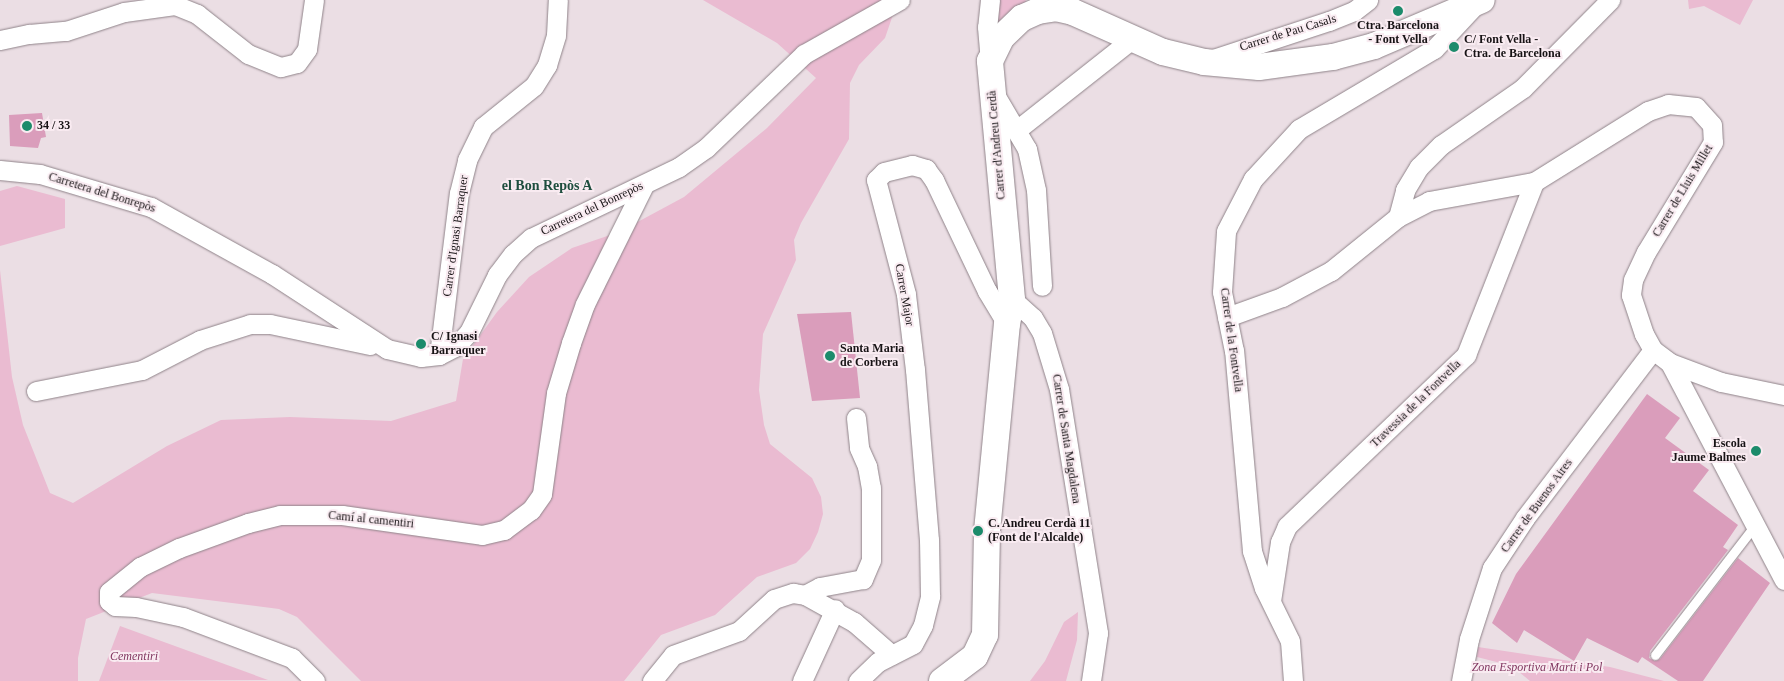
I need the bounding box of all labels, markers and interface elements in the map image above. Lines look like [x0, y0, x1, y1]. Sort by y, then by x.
marker: Ctra. Barcelona - Font Vella [1392, 5, 1404, 17]
street label: Carrer de Pau Casals [1238, 11, 1338, 55]
place label: Ctra. Barcelona - Font Vella [1357, 19, 1439, 47]
place label: C/ Font Vella - Ctra. de Barcelona [1464, 33, 1561, 61]
marker: C/ Font Vella - Ctra. de Barcelona [1448, 41, 1460, 53]
street label: Carrer d'Andreu Cerdà [985, 90, 1009, 200]
place label: 34 / 33 [37, 119, 70, 133]
marker: 34 / 33 [21, 120, 33, 132]
street label: Carrer de Lluis Millet [1650, 142, 1716, 240]
street label: Carretera del Bonrepòs [47, 170, 157, 216]
street label: Carrer d'Ignasi Barraquer [440, 175, 472, 297]
district label: el Bon Repòs A [501, 178, 593, 194]
street label: Carretera del Bonrepòs [539, 179, 645, 239]
street label: Carrer Major [891, 263, 917, 327]
street label: Carrer de la Fontvella [1217, 287, 1245, 393]
place label: C/ Ignasi Barraquer [431, 330, 486, 358]
marker: C/ Ignasi Barraquer [415, 338, 427, 350]
place label: Santa Maria de Corbera [840, 342, 904, 370]
marker: Santa Maria de Corbera [824, 350, 836, 362]
street label: Travessia de la Fontvella [1368, 357, 1464, 451]
street label: Carrer de Santa Magdalena [1049, 373, 1083, 505]
place label: Escola Jaume Balmes [1672, 437, 1746, 465]
marker: Escola Jaume Balmes [1750, 445, 1762, 457]
street label: Carrer de Buenos Aires [1498, 456, 1576, 556]
street label: Camí al camentiri [327, 508, 415, 532]
place label: C. Andreu Cerdà 11 (Font de l'Alcalde) [988, 517, 1091, 545]
marker: C. Andreu Cerdà 11 (Font de l'Alcalde) [972, 525, 984, 537]
park label: Cementiri [110, 650, 158, 664]
park label: Zona Esportiva Martí i Pol [1472, 661, 1602, 675]

